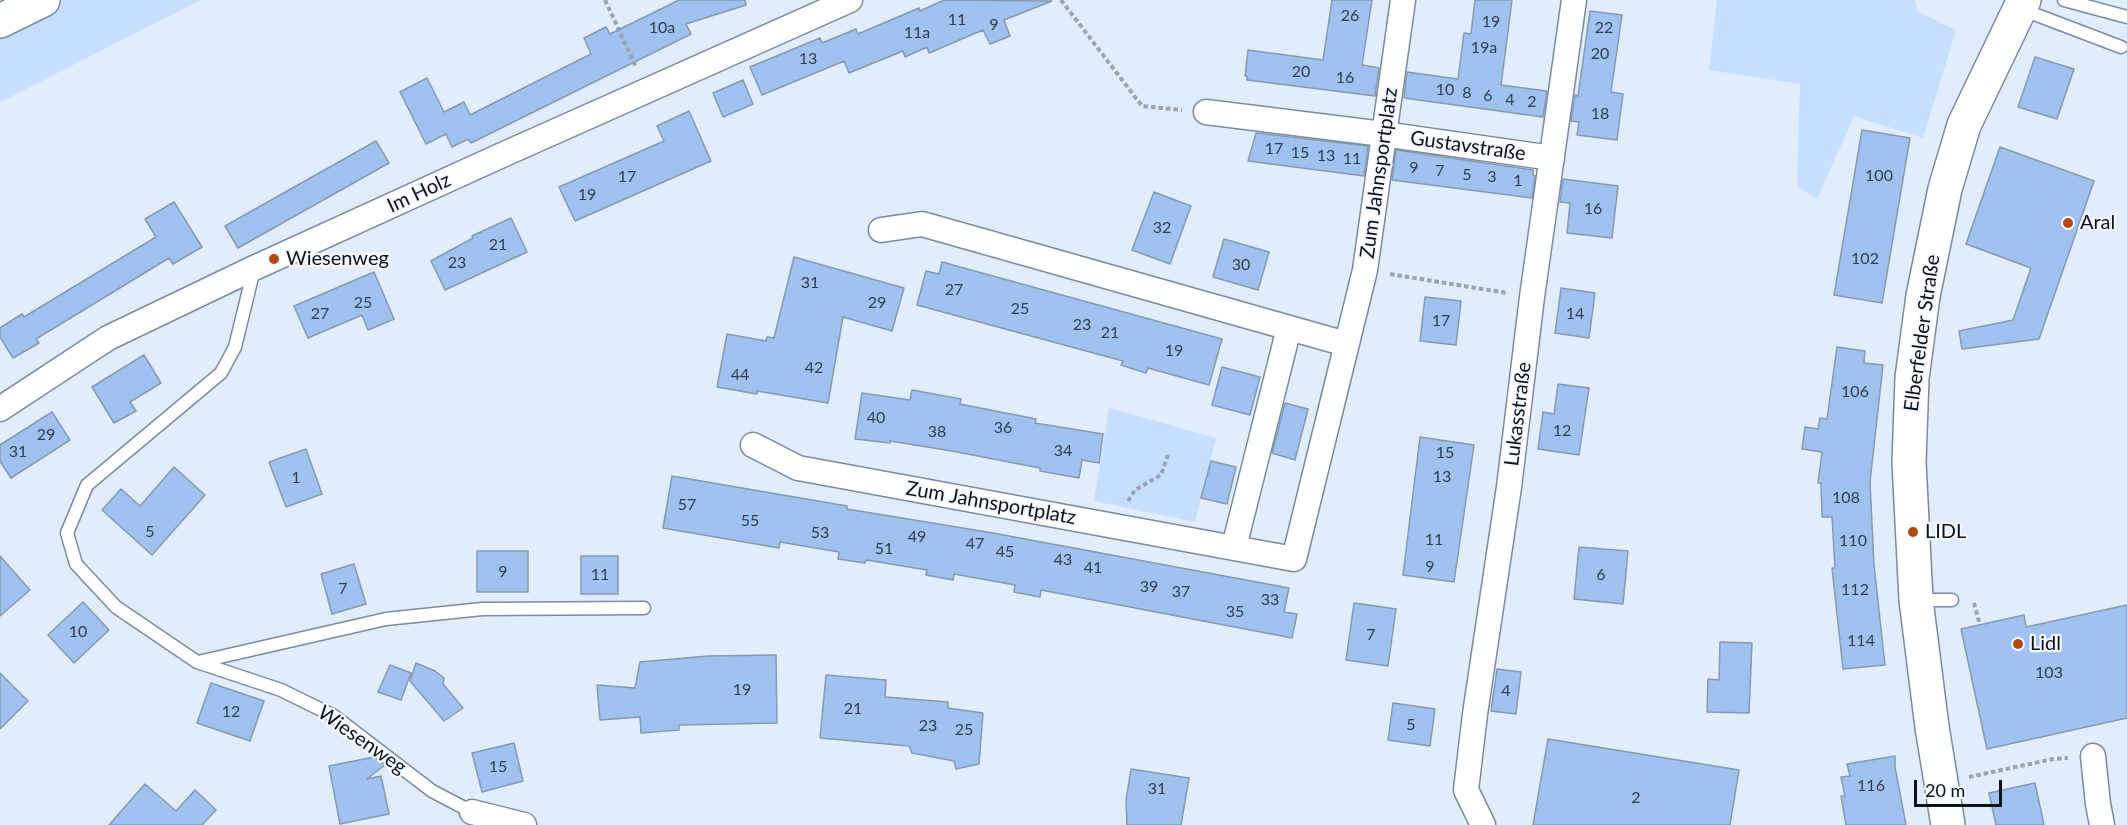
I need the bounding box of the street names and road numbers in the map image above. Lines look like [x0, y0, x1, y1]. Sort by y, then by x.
street label: Zum Jahnsportplatz [1355, 86, 1403, 260]
street label: Gustavstraße [1409, 126, 1527, 166]
street label: Im Holz [384, 168, 454, 218]
street label: Elberfelder Straße [1899, 253, 1945, 413]
street label: Lukasstraße [1500, 361, 1536, 467]
street label: Zum Jahnsportplatz [904, 476, 1078, 530]
street label: Wiesenweg [313, 701, 411, 779]

